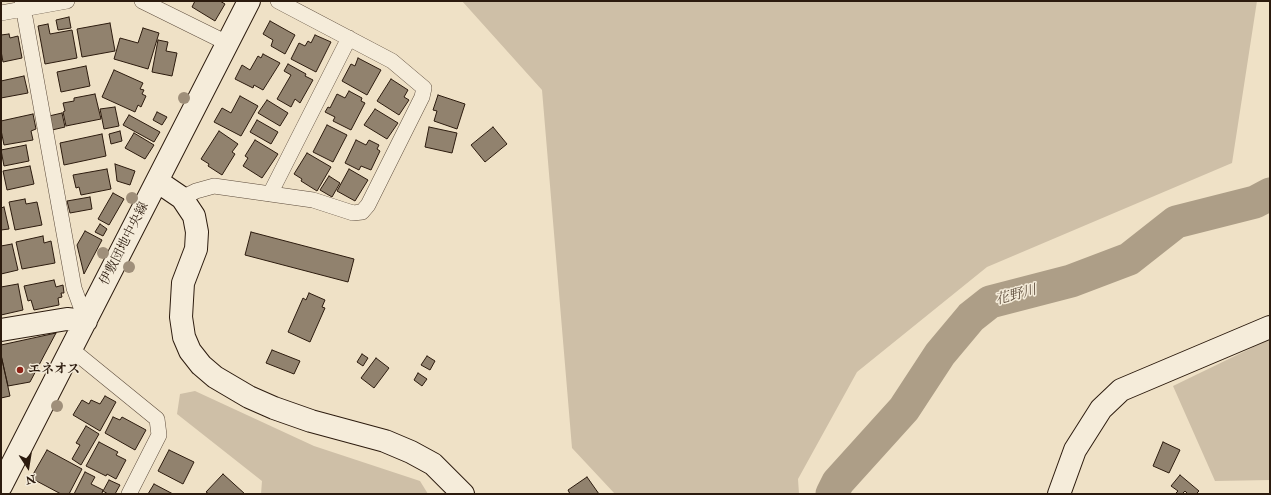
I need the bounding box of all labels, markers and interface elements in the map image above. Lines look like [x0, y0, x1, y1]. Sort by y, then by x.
street label: 伊敷団地中央線 [97, 200, 153, 288]
water label: 花野川 [994, 282, 1038, 310]
place label: エネオス [28, 362, 80, 378]
marker: エネオス [15, 365, 25, 375]
north arrow [8, 447, 48, 487]
text: N [24, 472, 37, 487]

